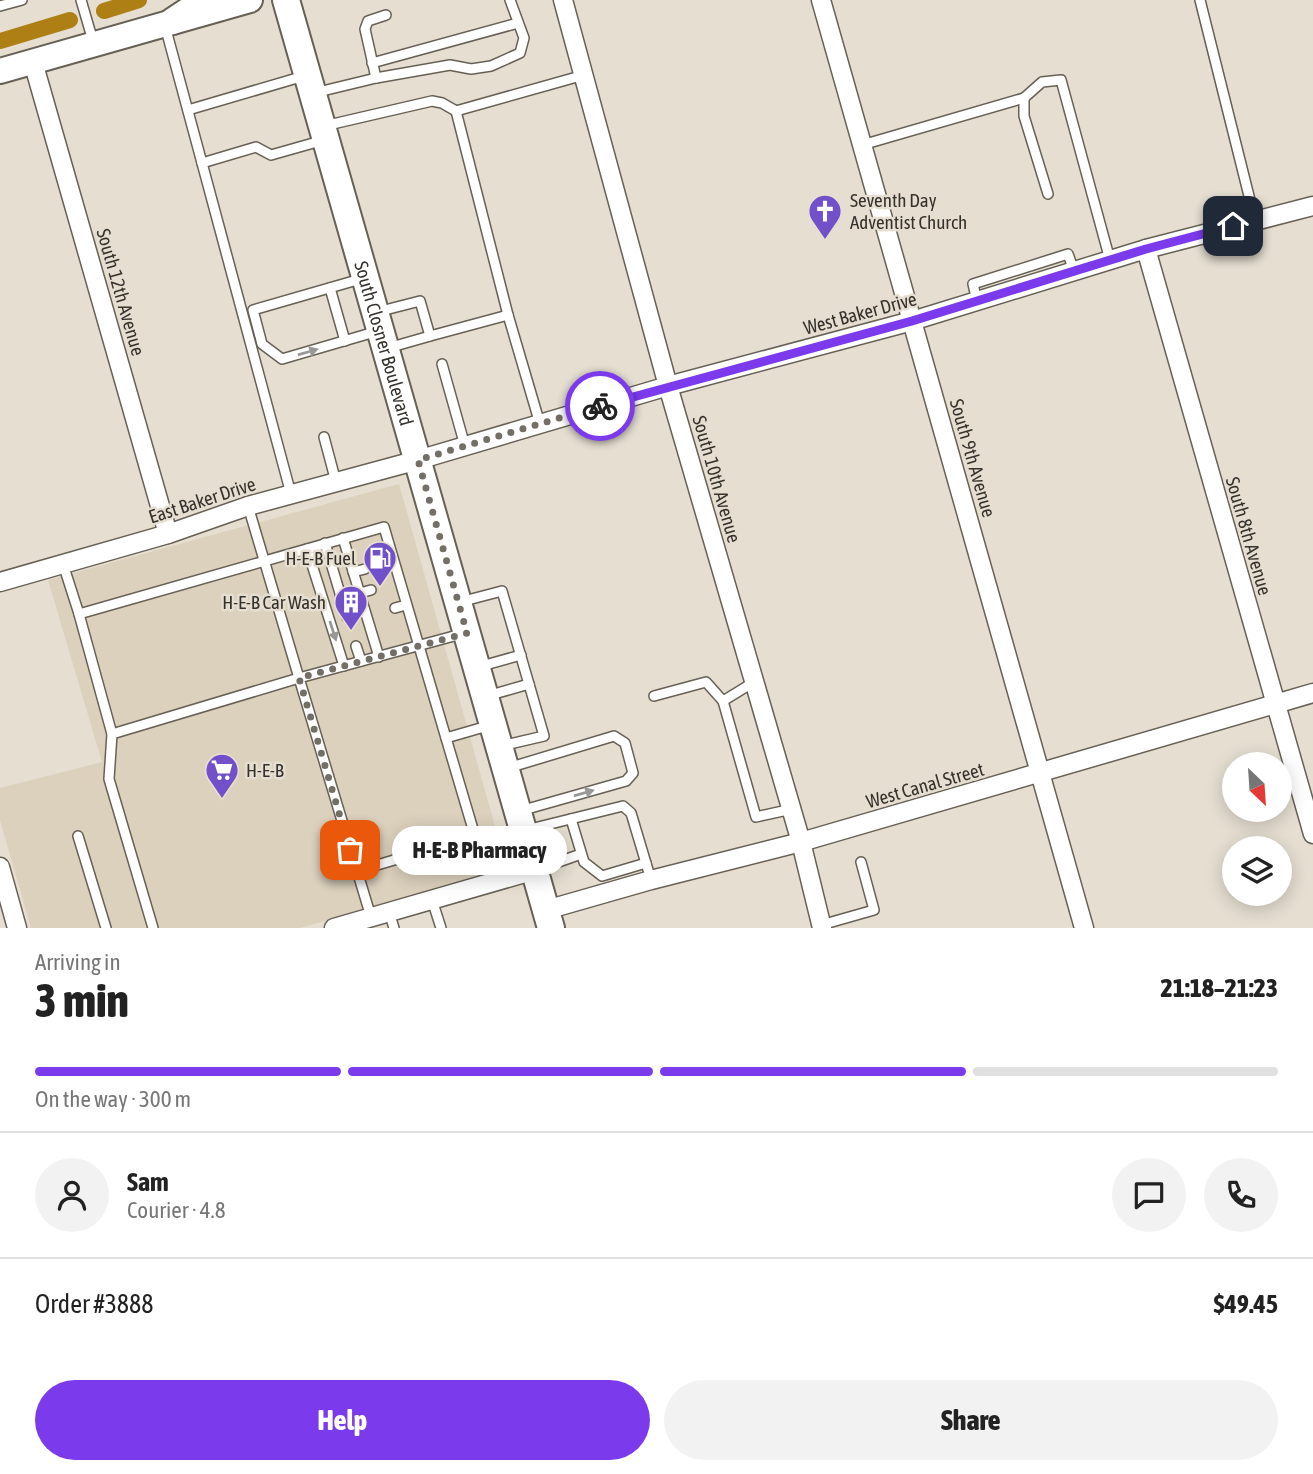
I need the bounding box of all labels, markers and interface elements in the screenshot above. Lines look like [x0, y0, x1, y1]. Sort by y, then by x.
place label: Seventh Day Adventist Church [850, 189, 967, 233]
church icon: Seventh Day Adventist Church [806, 192, 844, 241]
pin [1203, 196, 1263, 256]
icon: home [1214, 207, 1252, 245]
street label: South 12th Avenue [92, 226, 150, 358]
street label: South Closner Boulevard [350, 258, 418, 428]
street label: West Baker Drive [801, 287, 919, 339]
one-way arrow [298, 346, 319, 356]
courier [565, 371, 635, 441]
icon: bike [581, 387, 619, 425]
street label: South 9th Avenue [946, 396, 1000, 520]
street label: South 10th Avenue [688, 413, 746, 545]
street label: East Baker Drive [146, 472, 258, 528]
street label: South 8th Avenue [1222, 474, 1276, 598]
fuel station icon: H-E-B Fuel [361, 539, 399, 588]
place label: H-E-B Fuel [285, 547, 356, 569]
building icon: H-E-B Car Wash [332, 583, 370, 632]
place label: H-E-B Car Wash [222, 591, 326, 613]
one-way arrow [328, 621, 338, 642]
supermarket icon: H-E-B [203, 751, 241, 800]
north arrow [1222, 752, 1292, 822]
map controls [1222, 752, 1292, 906]
street label: West Canal Street [864, 758, 986, 812]
place label: H-E-B [246, 759, 284, 781]
one-way arrow [574, 788, 595, 798]
pin [320, 820, 380, 880]
callout: H-E-B Pharmacy [392, 826, 567, 874]
icon: bag [331, 831, 369, 869]
button: layers [1222, 836, 1292, 906]
text: H-E-B Pharmacy [413, 837, 546, 863]
text: Arriving in [35, 949, 121, 975]
text: 21:18–21:23 [1161, 973, 1278, 1003]
text: 3 min [35, 974, 129, 1027]
text: On the way · 300 m [35, 1086, 191, 1112]
button: person [35, 1158, 109, 1232]
button: chat [1112, 1158, 1186, 1232]
button: phone [1204, 1158, 1278, 1232]
text: Sam [127, 1167, 169, 1197]
text: Courier · 4.8 [127, 1197, 226, 1223]
text: Order #3888 [35, 1289, 154, 1319]
text: $49.45 [1214, 1289, 1278, 1319]
button: Help [35, 1380, 650, 1460]
button: Share [664, 1380, 1278, 1460]

